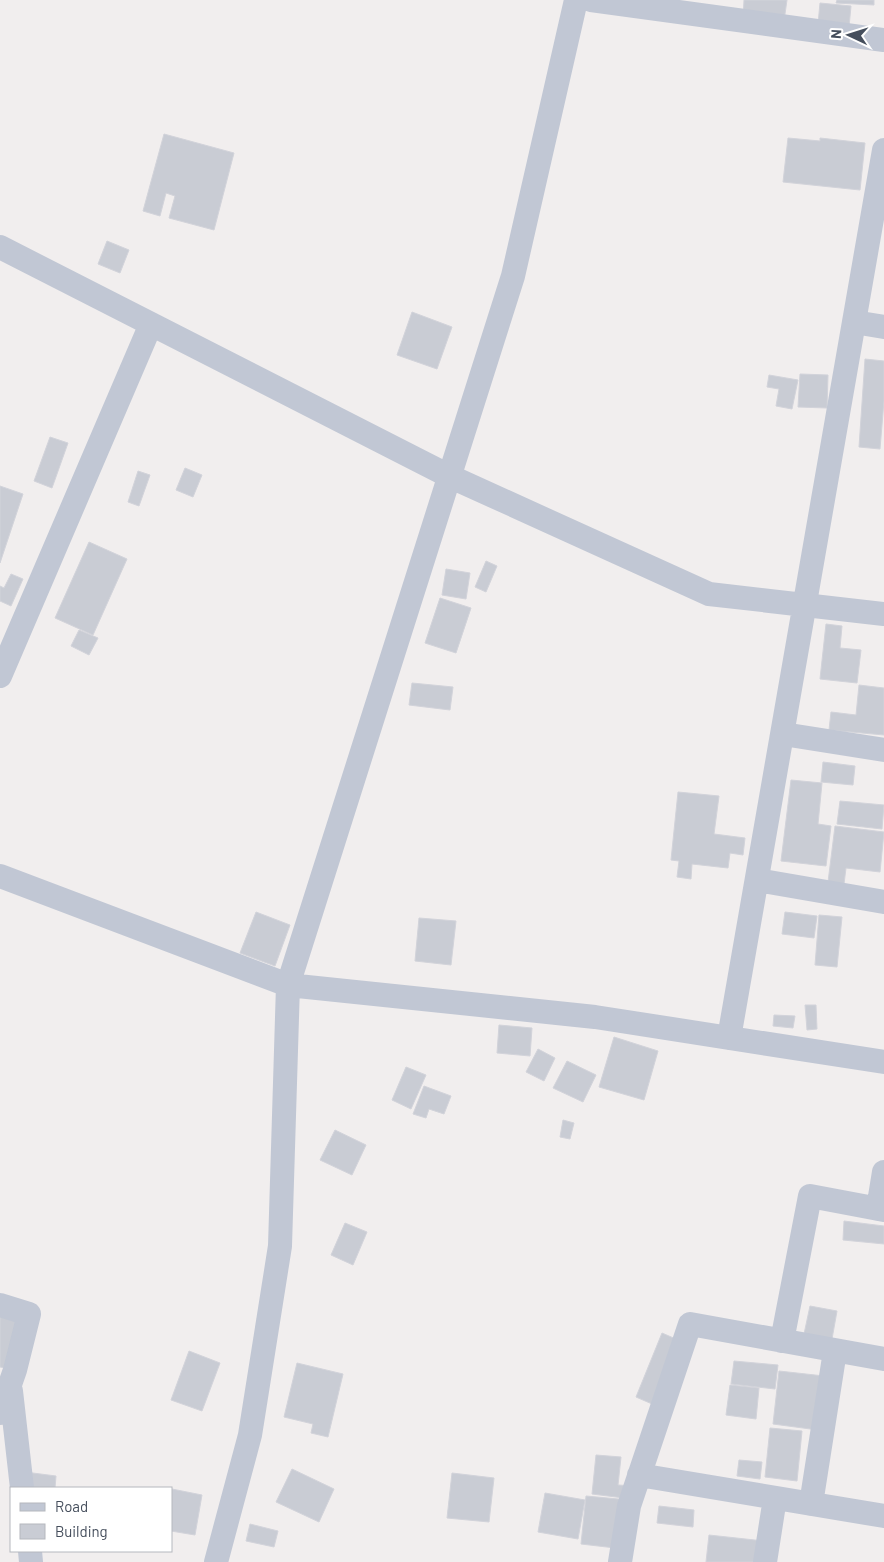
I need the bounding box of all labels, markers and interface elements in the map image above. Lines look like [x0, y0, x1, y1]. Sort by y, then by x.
north arrow [824, 10, 874, 60]
text: N [827, 29, 844, 39]
legend [10, 1487, 172, 1552]
text: Road [55, 1497, 88, 1515]
text: Building [55, 1522, 108, 1540]

